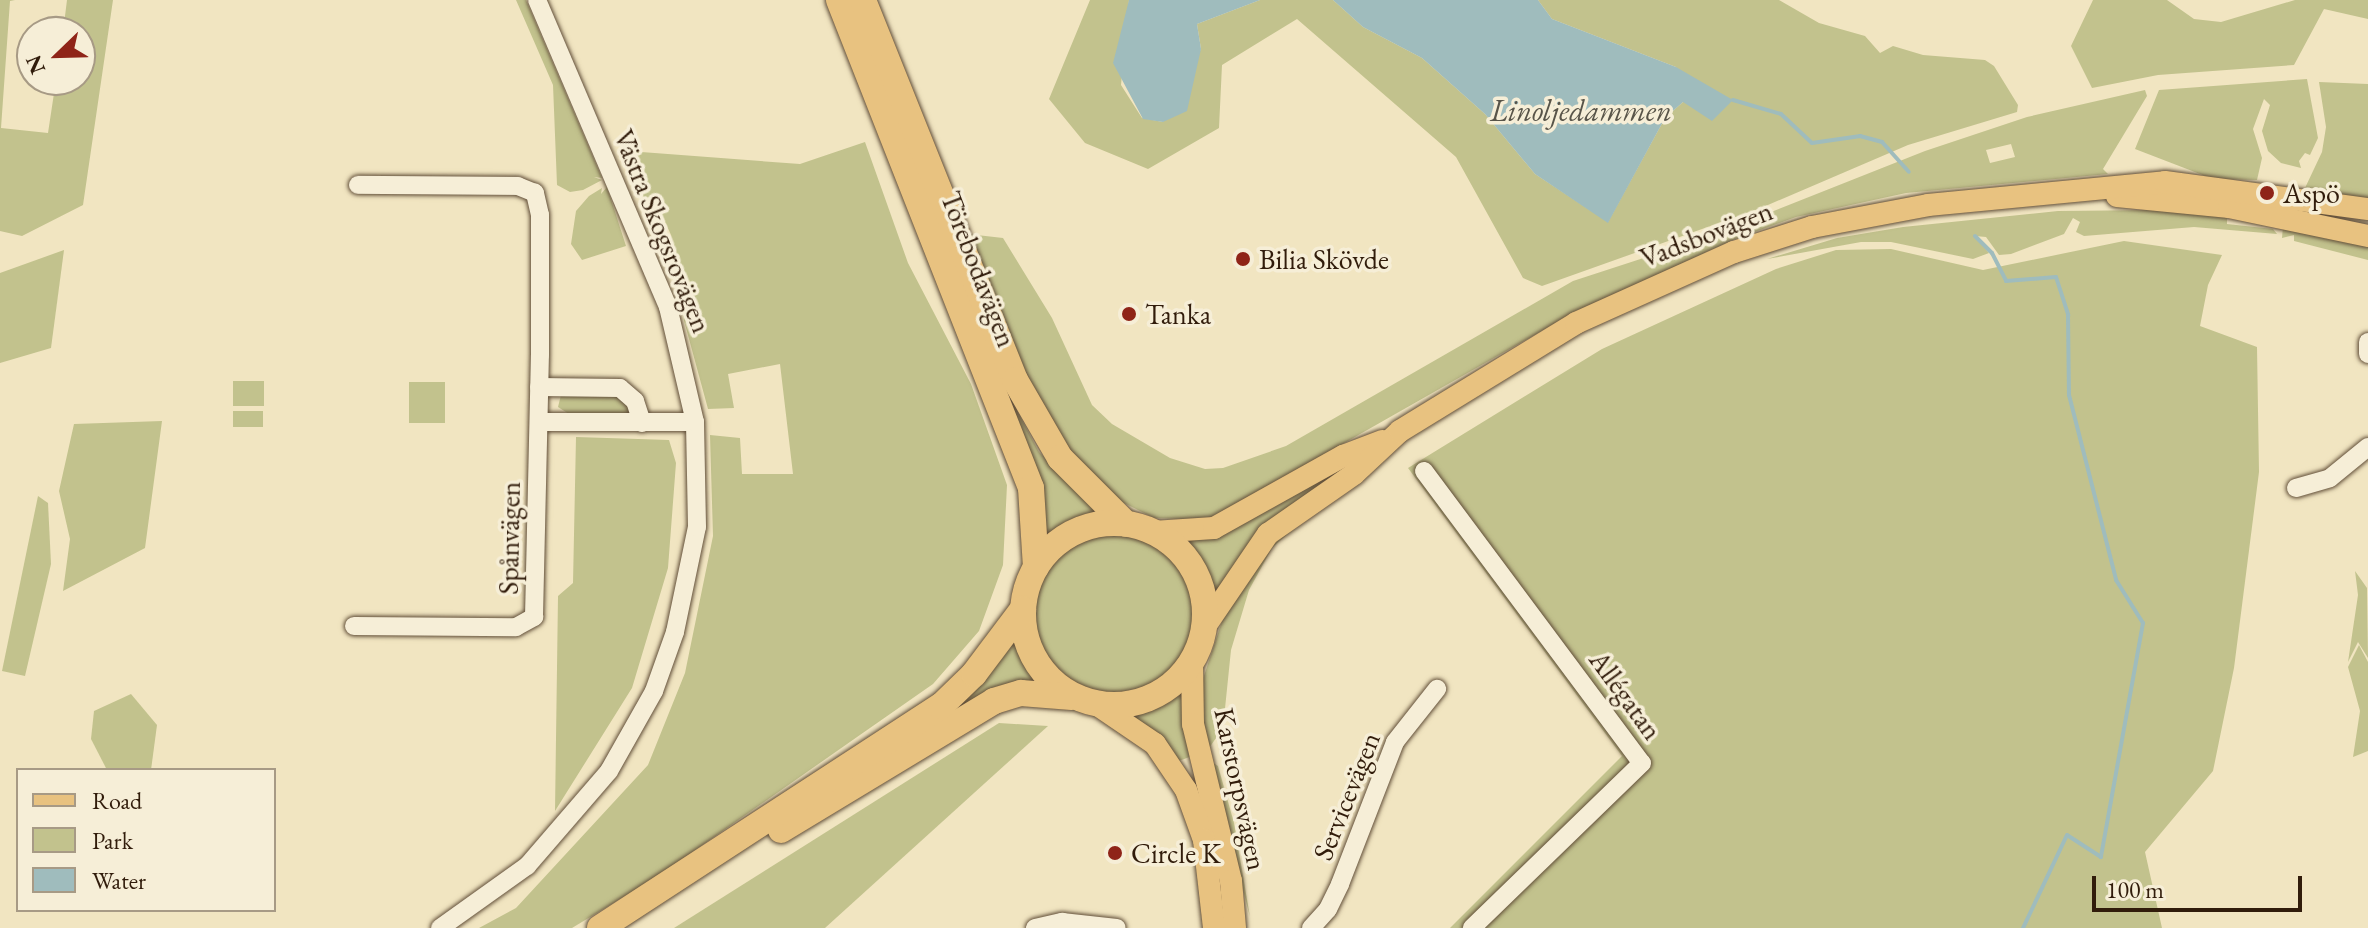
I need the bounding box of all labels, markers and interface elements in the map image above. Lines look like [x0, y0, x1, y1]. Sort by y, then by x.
north arrow [16, 16, 96, 96]
text: N [18, 51, 52, 79]
water label: Linoljedammen [1490, 93, 1672, 129]
street label: Västra Skogsrovägen [607, 125, 719, 337]
place label: Aspö [2283, 176, 2340, 210]
marker: Aspö [2258, 184, 2276, 202]
street label: Törebodavägen [934, 186, 1024, 352]
street label: Vadsbovägen [1635, 193, 1777, 275]
place label: Bilia Skövde [1259, 242, 1389, 276]
marker: Bilia Skövde [1234, 250, 1252, 268]
place label: Tanka [1145, 297, 1211, 331]
marker: Tanka [1120, 305, 1138, 323]
street label: Spånvägen [491, 481, 527, 595]
street label: Allégatan [1582, 644, 1670, 746]
street label: Karstorpsvägen [1207, 705, 1275, 873]
street label: Servicevägen [1305, 727, 1387, 865]
legend [16, 768, 276, 912]
text: Road [92, 785, 142, 816]
text: Park [92, 825, 133, 856]
place label: Circle K [1131, 836, 1221, 870]
marker: Circle K [1106, 844, 1124, 862]
scale bar [2096, 860, 2306, 910]
text: Water [92, 865, 146, 896]
text: 100 m [2106, 874, 2164, 905]

